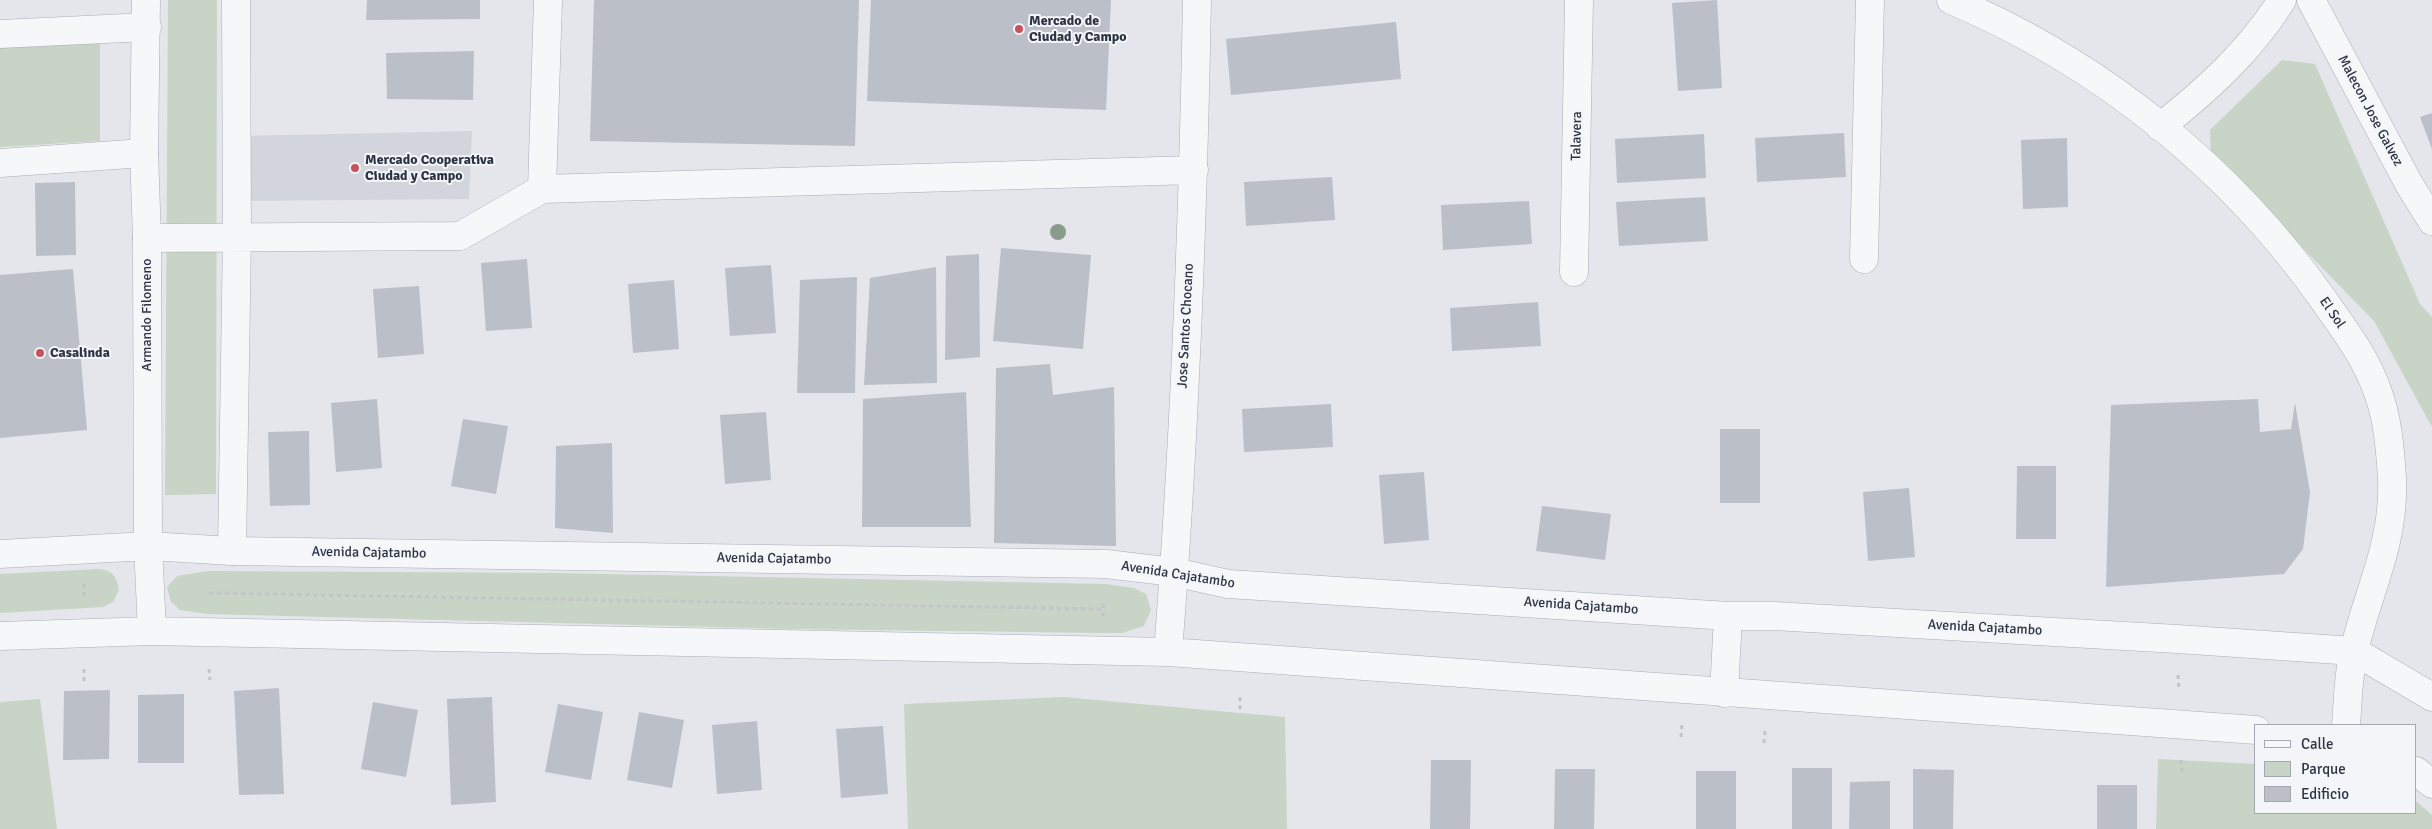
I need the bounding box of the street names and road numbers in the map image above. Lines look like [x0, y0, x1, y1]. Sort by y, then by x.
street label: Malecon Jose Galvez [2334, 53, 2406, 169]
street label: Talavera [1568, 111, 1586, 161]
street label: Armando Filomeno [139, 259, 155, 371]
street label: Jose Santos Chocano [1174, 263, 1198, 389]
street label: El Sol [2315, 294, 2349, 332]
street label: Avenida Cajatambo [312, 544, 426, 562]
street label: Avenida Cajatambo [717, 550, 831, 568]
street label: Avenida Cajatambo [1120, 558, 1236, 592]
street label: Avenida Cajatambo [1523, 594, 1639, 618]
street label: Avenida Cajatambo [1927, 617, 2043, 639]

